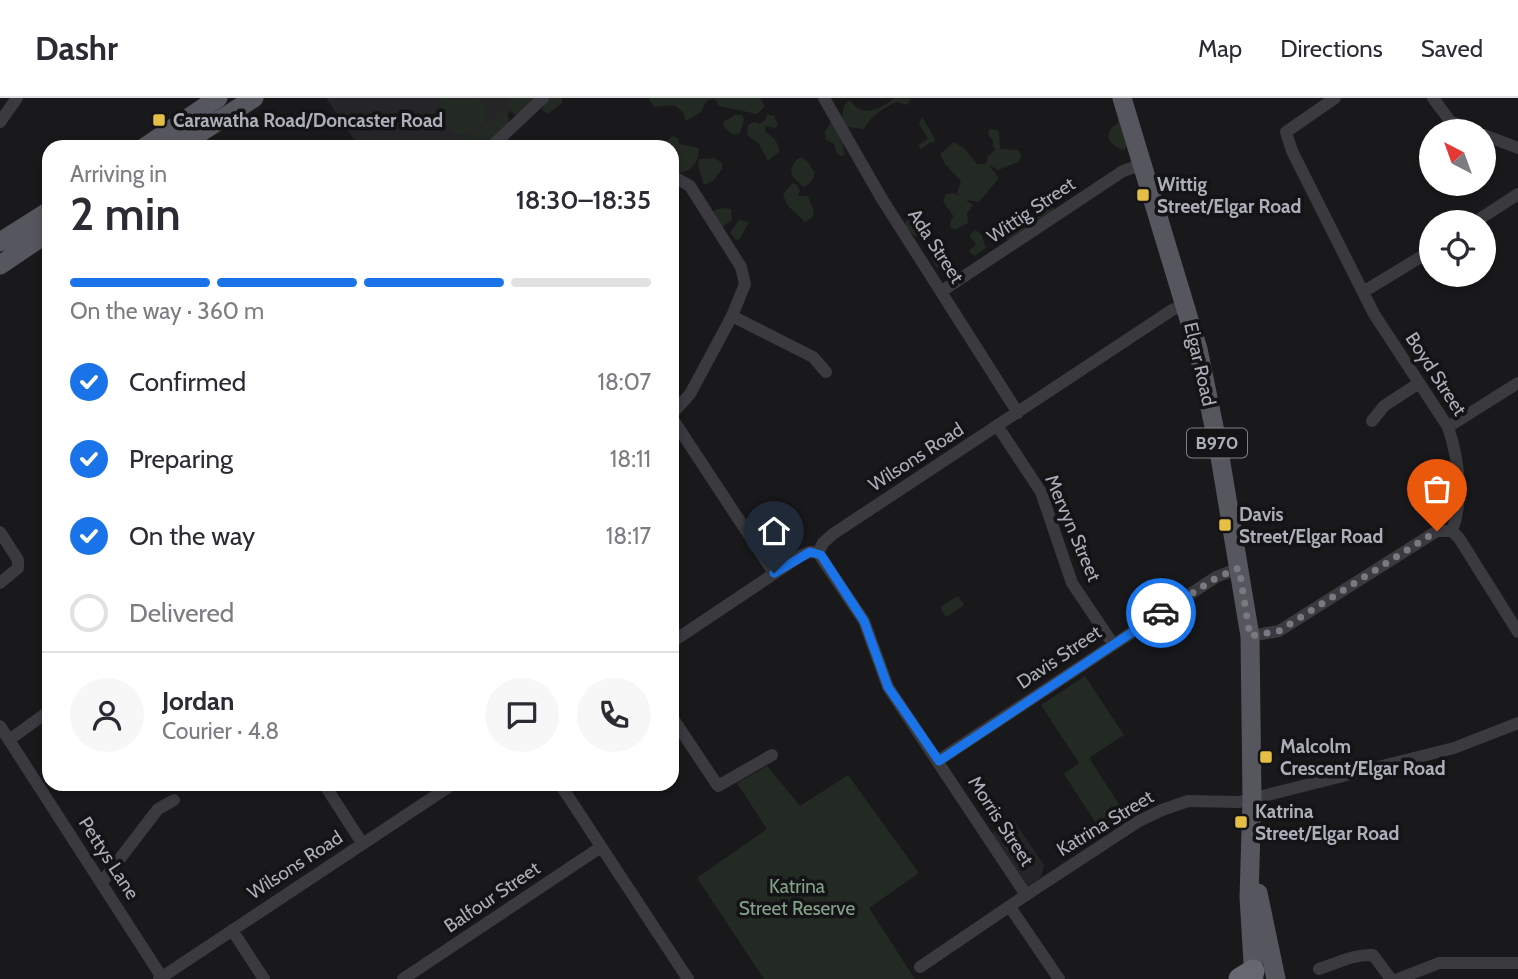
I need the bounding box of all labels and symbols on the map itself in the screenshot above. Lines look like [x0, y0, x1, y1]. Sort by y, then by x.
place label: Carawatha Road/Doncaster Road [173, 109, 443, 132]
marker: Carawatha Road/Doncaster Road [151, 112, 167, 128]
north arrow [1419, 119, 1496, 196]
street label: Wittig Street [983, 172, 1080, 248]
place label: Wittig Street/Elgar Road [1157, 173, 1301, 218]
marker: Wittig Street/Elgar Road [1135, 187, 1151, 203]
street label: Ada Street [903, 204, 969, 288]
street label: Elgar Road [1179, 320, 1221, 408]
street label: Boyd Street [1401, 328, 1472, 420]
street label: Wilsons Road [864, 418, 968, 496]
road number: B970 [1187, 428, 1247, 458]
pin [1407, 459, 1467, 531]
street label: Mervyn Street [1040, 471, 1106, 585]
pin [744, 501, 804, 573]
place label: Davis Street/Elgar Road [1239, 503, 1383, 548]
marker: Davis Street/Elgar Road [1217, 517, 1233, 533]
courier [1126, 578, 1196, 648]
street label: Davis Street [1012, 620, 1106, 694]
place label: Malcolm Crescent/Elgar Road [1280, 735, 1446, 780]
marker: Malcolm Crescent/Elgar Road [1258, 749, 1274, 765]
street label: Morris Street [963, 772, 1039, 871]
street label: Katrina Street [1052, 785, 1158, 861]
place label: Katrina Street/Elgar Road [1255, 800, 1399, 845]
street label: Pettys Lane [74, 812, 144, 904]
marker: Katrina Street/Elgar Road [1233, 814, 1249, 830]
street label: Wilsons Road [243, 826, 347, 904]
street label: Balfour Street [440, 856, 545, 937]
park label: Katrina Street Reserve [739, 875, 855, 920]

